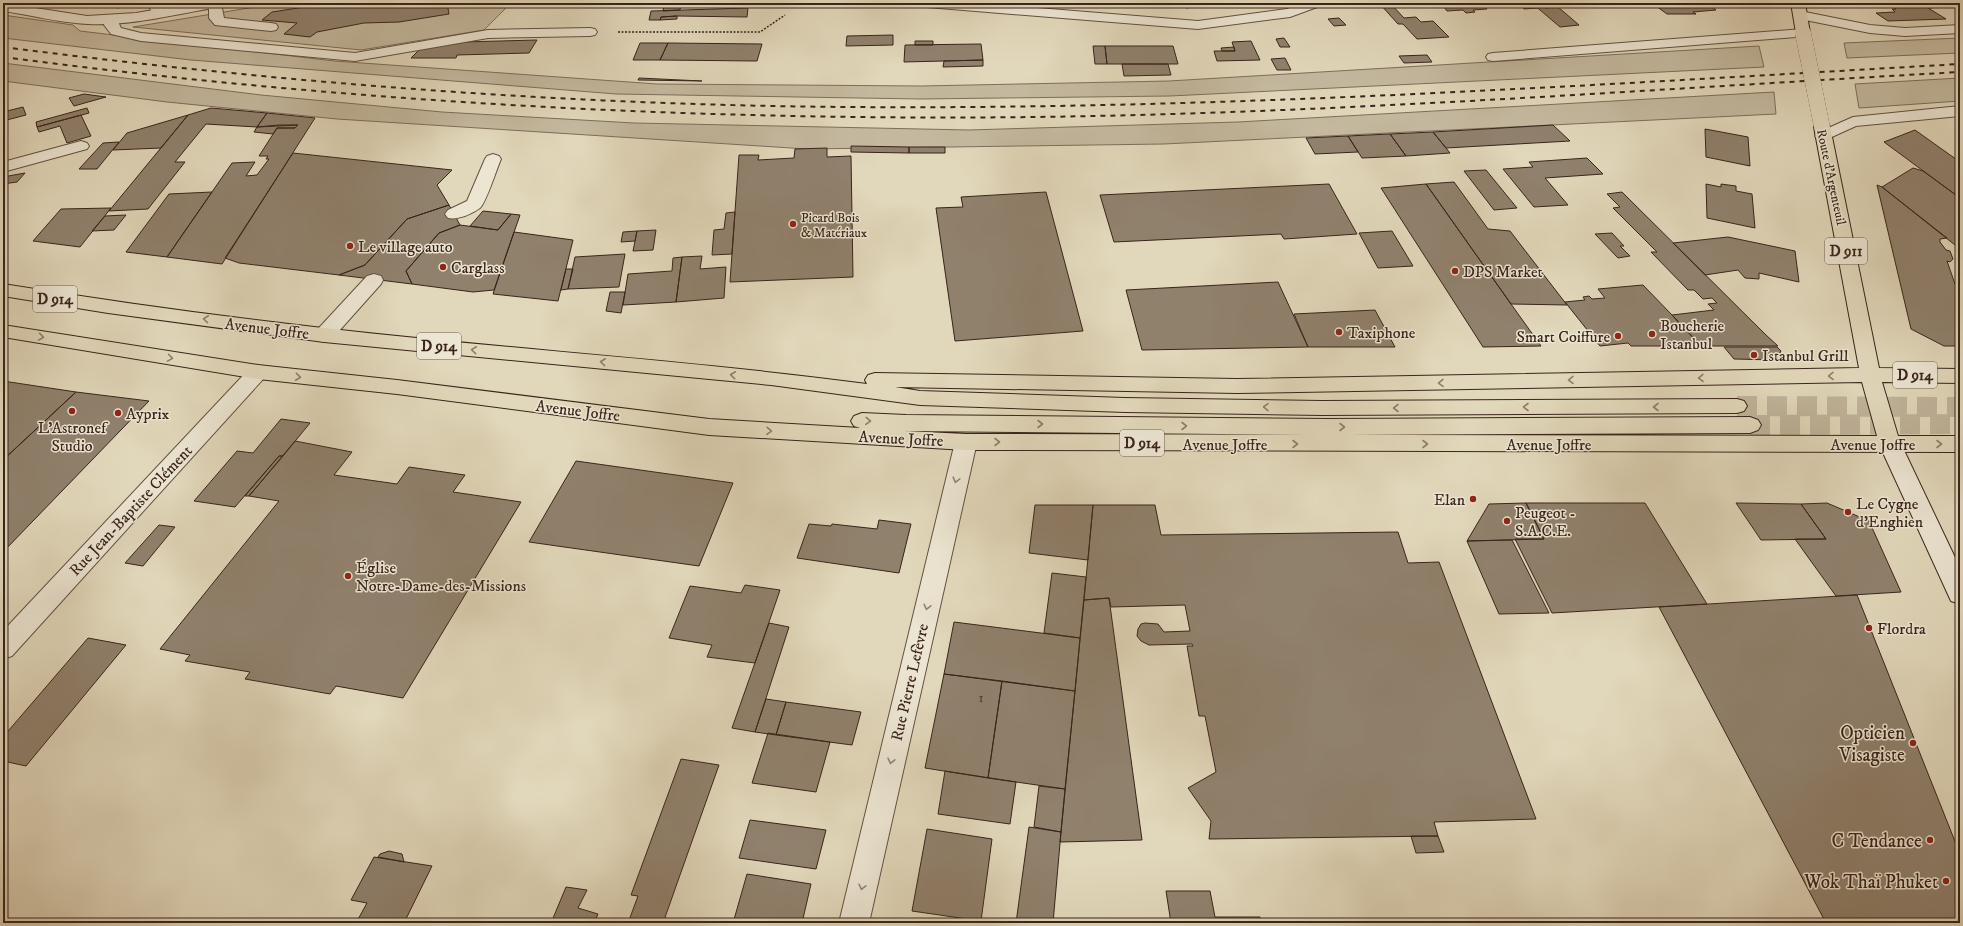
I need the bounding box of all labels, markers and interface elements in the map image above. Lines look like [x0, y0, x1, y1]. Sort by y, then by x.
street label: Route d'Argenteuil [1813, 128, 1849, 227]
place label: Picard Bois & Matériaux [801, 210, 868, 241]
marker: Picard Bois & Matériaux [788, 219, 798, 229]
place label: Le village auto [358, 237, 453, 257]
road number: D 911 [1825, 238, 1867, 264]
marker: Le village auto [345, 241, 355, 251]
place label: Carglass [451, 258, 504, 278]
marker: Carglass [438, 262, 448, 272]
place label: DPS Market [1463, 262, 1543, 282]
marker: DPS Market [1450, 266, 1460, 276]
road number: D 914 [33, 286, 77, 312]
street label: Avenue Joffre [224, 314, 311, 344]
one-way arrow [203, 315, 209, 324]
place label: Boucherie Istanbul [1660, 316, 1725, 354]
place label: Taxiphone [1347, 323, 1416, 343]
marker: Taxiphone [1334, 327, 1344, 337]
place label: Smart Coiffure [1517, 327, 1610, 347]
marker: Boucherie Istanbul [1647, 329, 1657, 339]
marker: Smart Coiffure [1613, 331, 1623, 341]
one-way arrow [38, 332, 45, 341]
road number: D 914 [417, 333, 461, 359]
one-way arrow [471, 345, 477, 354]
place label: Istanbul Grill [1762, 346, 1849, 366]
marker: Istanbul Grill [1749, 350, 1759, 360]
one-way arrow [167, 353, 173, 362]
one-way arrow [600, 358, 606, 367]
road number: D 914 [1893, 362, 1937, 388]
one-way arrow [730, 370, 736, 379]
one-way arrow [295, 372, 301, 381]
one-way arrow [1828, 372, 1834, 380]
one-way arrow [1698, 374, 1704, 382]
one-way arrow [1568, 376, 1574, 384]
one-way arrow [1438, 378, 1444, 387]
street label: Avenue Joffre [535, 396, 622, 426]
one-way arrow [1263, 403, 1269, 411]
one-way arrow [1523, 403, 1529, 411]
one-way arrow [1653, 403, 1659, 411]
place label: Ayprix [126, 404, 170, 424]
one-way arrow [1393, 404, 1399, 412]
marker: L'Astronef Studio [67, 406, 77, 416]
marker: Ayprix [113, 408, 123, 418]
one-way arrow [865, 417, 871, 426]
place label: L'Astronef Studio [38, 418, 109, 456]
one-way arrow [1037, 420, 1043, 428]
one-way arrow [1181, 421, 1187, 430]
one-way arrow [1339, 423, 1345, 431]
one-way arrow [766, 426, 772, 435]
street label: Avenue Joffre [858, 427, 944, 451]
road number: D 914 [1120, 430, 1164, 456]
street label: Avenue Joffre [1183, 435, 1268, 455]
street label: Avenue Joffre [1507, 435, 1592, 455]
street label: Avenue Joffre [1831, 435, 1916, 455]
one-way arrow [994, 438, 1000, 446]
one-way arrow [1292, 440, 1298, 448]
one-way arrow [1422, 440, 1428, 448]
one-way arrow [1936, 440, 1942, 448]
street label: Rue Jean-Baptiste Clément [65, 441, 197, 580]
one-way arrow [952, 476, 961, 483]
place label: Elan [1434, 490, 1466, 510]
marker: Elan [1468, 494, 1478, 504]
place label: Le Cygne d'Enghien [1856, 494, 1924, 532]
place label: Peugeot - S.A.C.E. [1515, 503, 1576, 541]
marker: Le Cygne d'Enghien [1843, 507, 1853, 517]
marker: Peugeot - S.A.C.E. [1502, 516, 1512, 526]
place label: Église Notre-Dame-des-Missions [356, 558, 526, 596]
marker: Église Notre-Dame-des-Missions [343, 571, 353, 581]
one-way arrow [923, 603, 931, 610]
place label: Flordra [1877, 619, 1926, 639]
street label: Rue Pierre Lefèvre [887, 621, 933, 743]
marker: Flordra [1864, 623, 1874, 633]
house number: 1 [978, 689, 984, 707]
place label: Opticien Visagiste [1838, 722, 1905, 767]
marker: Opticien Visagiste [1908, 738, 1918, 748]
one-way arrow [888, 757, 896, 764]
place label: C Tendance [1832, 830, 1922, 853]
marker: C Tendance [1925, 835, 1935, 845]
place label: Wok Thaï Phuket [1803, 871, 1938, 894]
marker: Wok Thaï Phuket [1941, 876, 1951, 886]
one-way arrow [859, 884, 867, 891]

